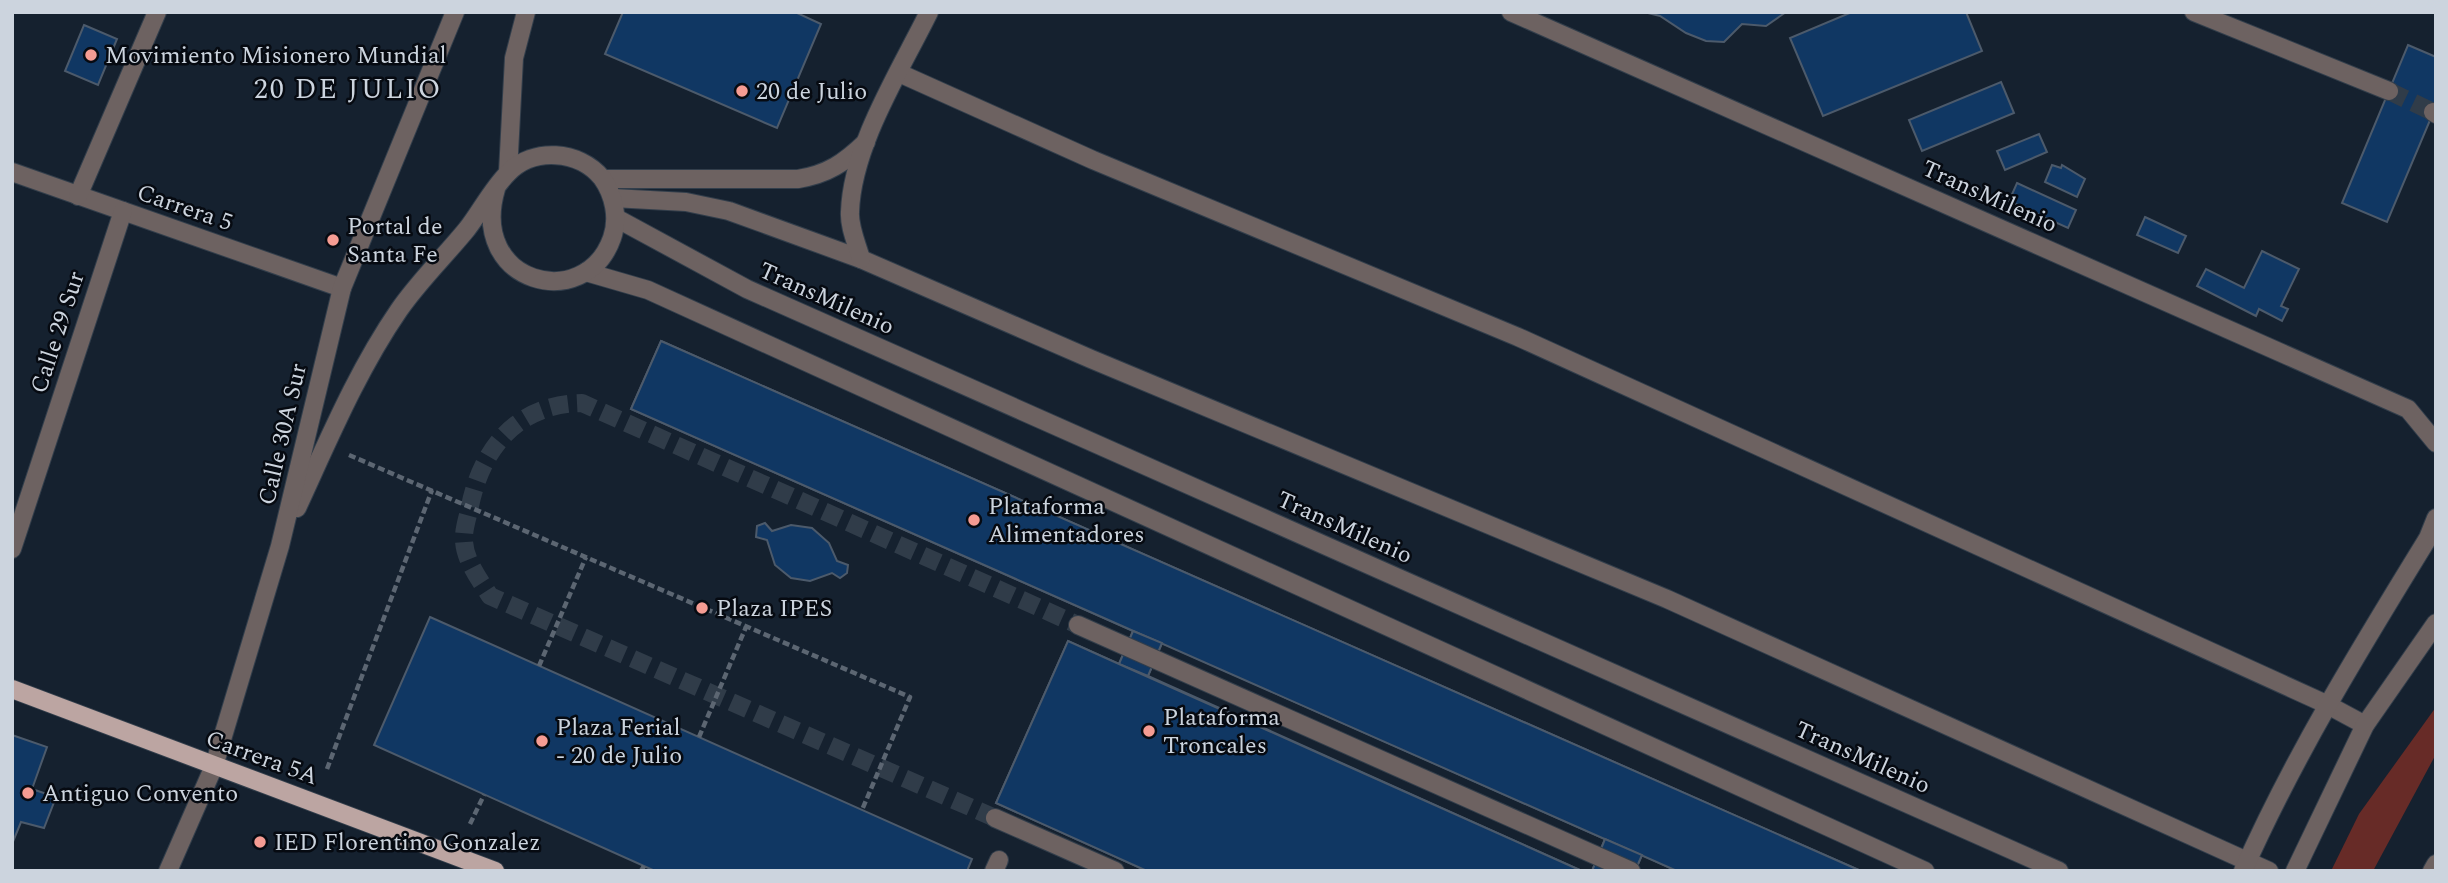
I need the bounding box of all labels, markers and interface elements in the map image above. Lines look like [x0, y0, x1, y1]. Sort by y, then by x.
place label: Movimiento Misionero Mundial [105, 38, 447, 74]
marker: Movimiento Misionero Mundial [83, 47, 99, 63]
district label: 20 DE JULIO [254, 68, 442, 111]
place label: 20 de Julio [756, 74, 867, 110]
marker: 20 de Julio [734, 83, 750, 99]
street label: TransMilenio [1916, 151, 2063, 243]
street label: Carrera 5 [132, 175, 238, 241]
place label: Portal de Santa Fe [347, 209, 443, 273]
marker: Portal de Santa Fe [325, 232, 341, 248]
street label: TransMilenio [753, 253, 900, 345]
street label: Calle 29 Sur [21, 267, 95, 398]
street label: Calle 30A Sur [249, 360, 317, 509]
street label: TransMilenio [1271, 482, 1418, 574]
place label: Plataforma Alimentadores [988, 489, 1145, 553]
marker: Plataforma Alimentadores [966, 512, 982, 528]
place label: Plaza IPES [716, 591, 832, 627]
marker: Plaza IPES [694, 600, 710, 616]
place label: Plataforma Troncales [1163, 700, 1280, 764]
place label: Plaza Ferial - 20 de Julio [556, 710, 682, 774]
street label: TransMilenio [1789, 712, 1936, 804]
street label: Carrera 5A [200, 721, 323, 795]
marker: Plataforma Troncales [1141, 723, 1157, 739]
marker: Plaza Ferial - 20 de Julio [534, 733, 550, 749]
place label: Antiguo Convento [42, 776, 238, 812]
marker: Antiguo Convento [20, 785, 36, 801]
place label: IED Florentino Gonzalez [274, 825, 541, 861]
marker: IED Florentino Gonzalez [252, 834, 268, 850]

